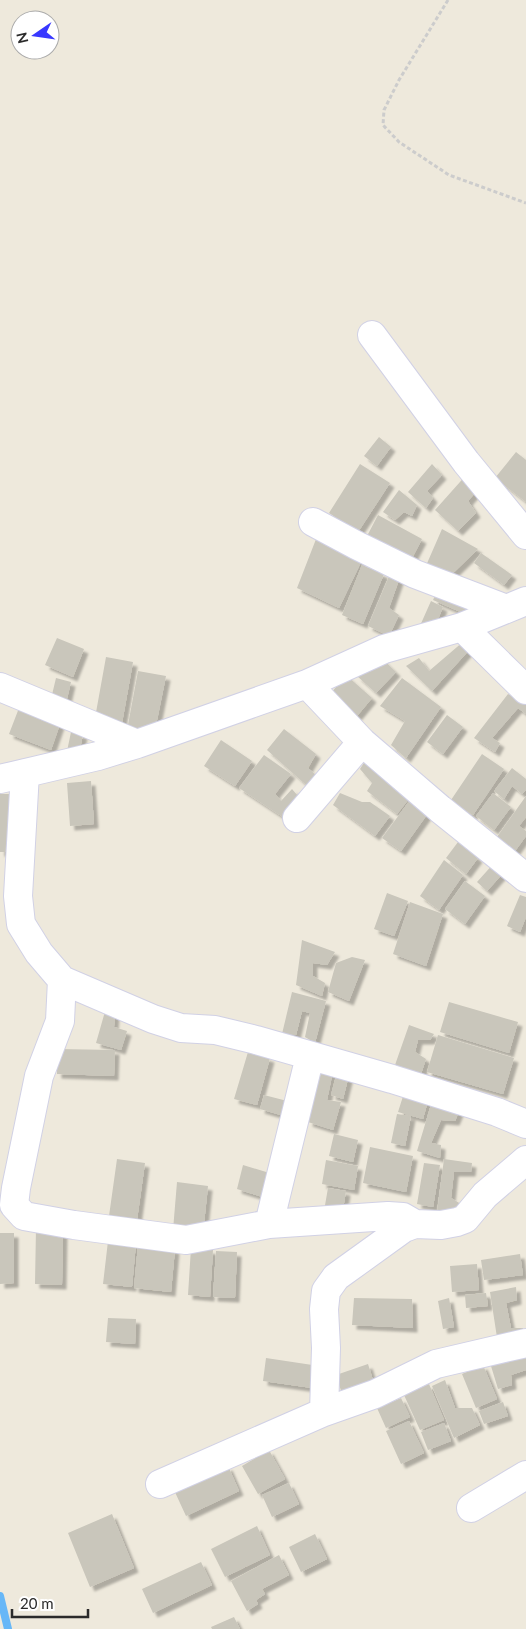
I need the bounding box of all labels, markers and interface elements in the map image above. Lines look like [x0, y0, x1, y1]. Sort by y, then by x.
north arrow [10, 10, 60, 60]
text: N [12, 31, 31, 45]
scale bar [12, 1586, 89, 1618]
text: 20 m [20, 1594, 54, 1612]

